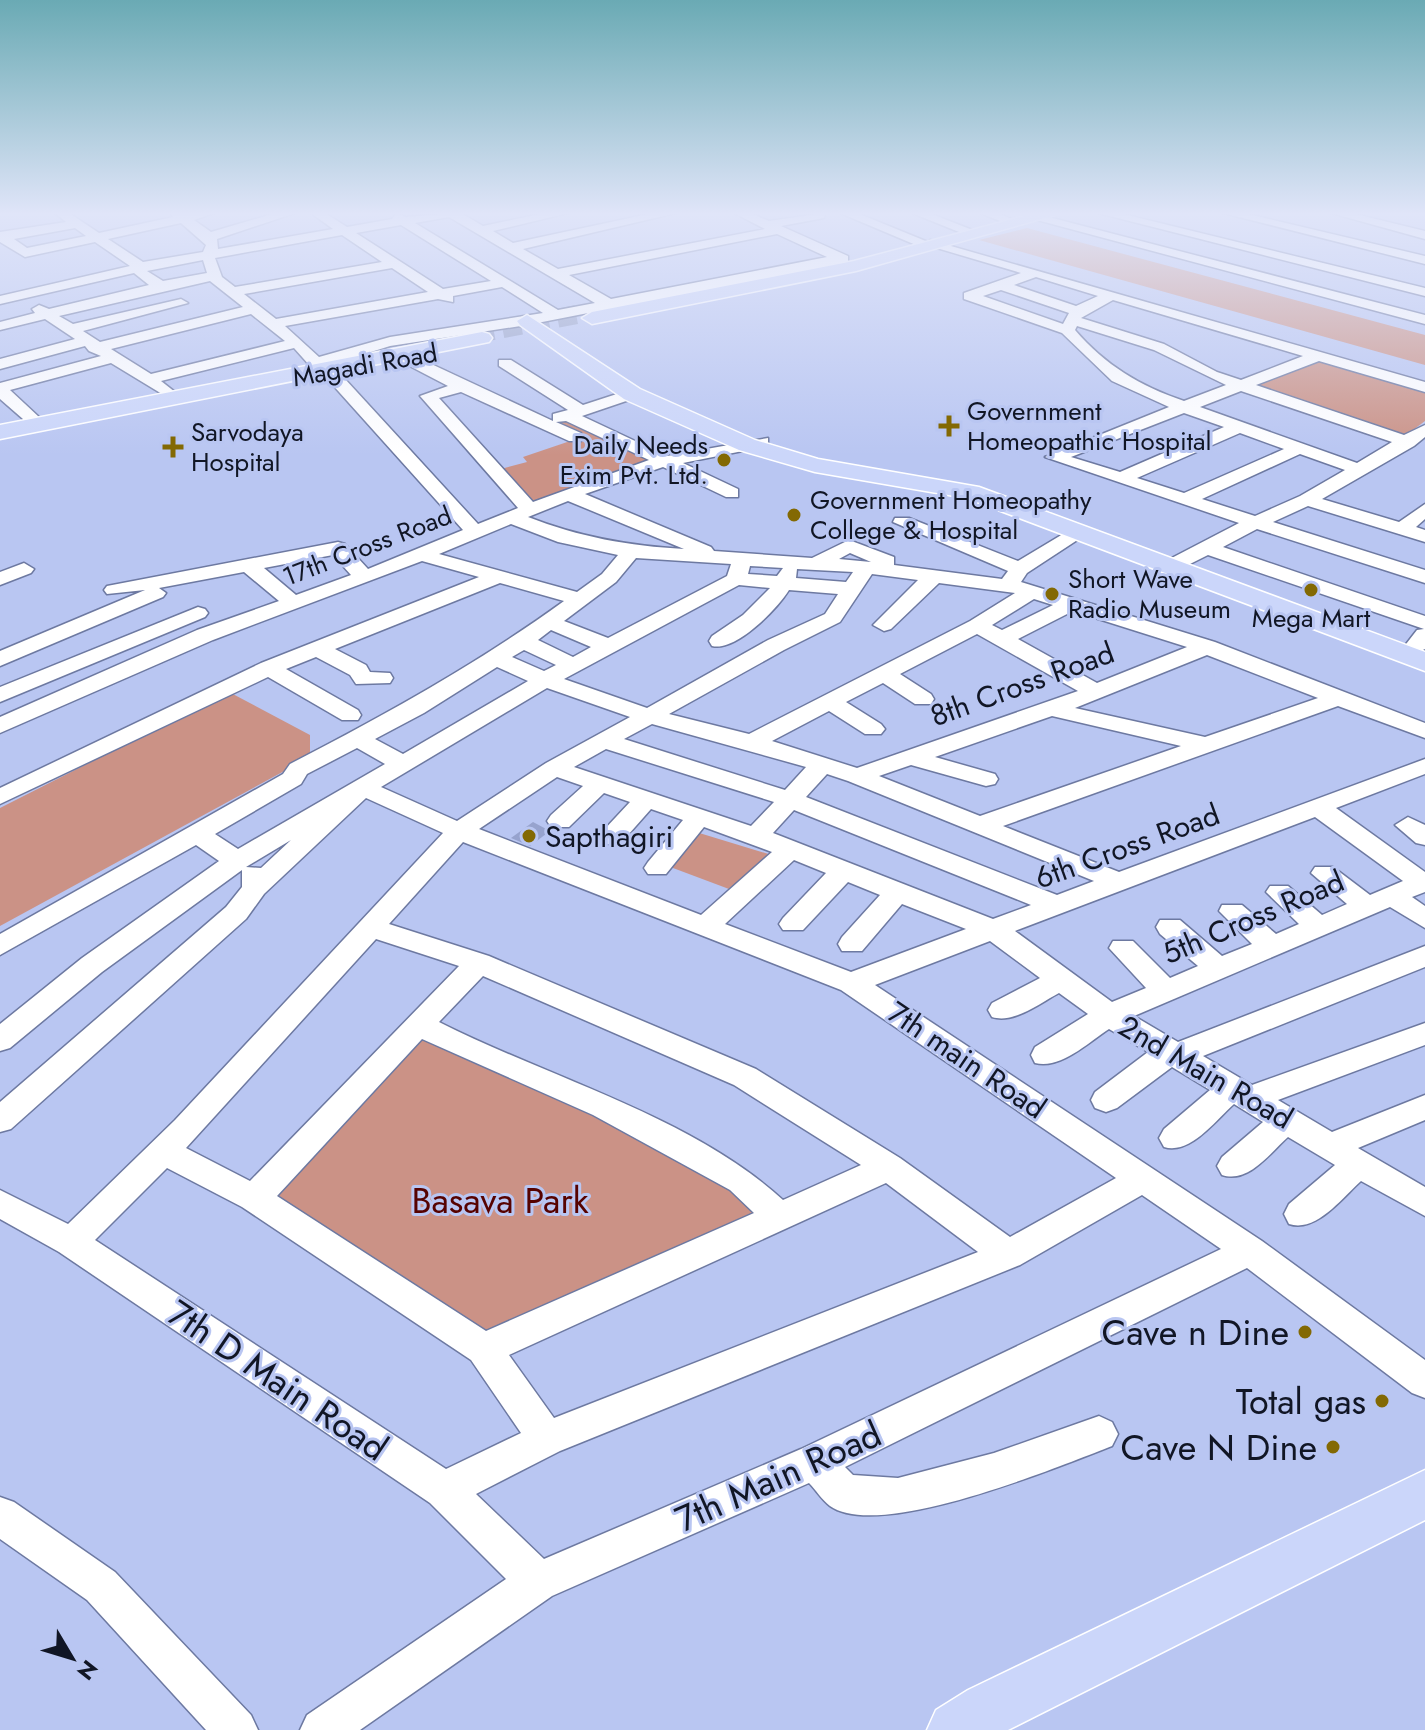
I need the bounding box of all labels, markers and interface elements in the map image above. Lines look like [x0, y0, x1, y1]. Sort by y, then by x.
street label: Magadi Road [290, 334, 440, 396]
place label: Government Homeopathic Hospital [967, 392, 1211, 460]
place label: Sarvodaya Hospital [191, 413, 304, 481]
marker: Government Homeopathic Hospital [938, 415, 960, 437]
place label: Daily Needs Exim Pvt. Ltd. [560, 426, 708, 494]
marker: Sarvodaya Hospital [162, 436, 184, 458]
marker: Daily Needs Exim Pvt. Ltd. [715, 451, 733, 469]
place label: Government Homeopathy College & Hospital [810, 481, 1092, 549]
street label: 17th Cross Road [277, 496, 457, 596]
marker: Government Homeopathy College & Hospital [785, 506, 803, 524]
place label: Short Wave Radio Museum [1068, 560, 1231, 628]
marker: Mega Mart [1302, 581, 1320, 599]
marker: Short Wave Radio Museum [1043, 585, 1061, 603]
place label: Mega Mart [1252, 599, 1371, 637]
street label: 8th Cross Road [924, 631, 1120, 737]
street label: 6th Cross Road [1029, 793, 1225, 899]
place label: Sapthagiri [545, 815, 673, 858]
marker: Sapthagiri [520, 827, 538, 845]
street label: 5th Cross Road [1156, 859, 1350, 975]
street label: 7th main Road [879, 991, 1055, 1129]
street label: 2nd Main Road [1111, 1005, 1301, 1139]
park label: Basava Park [411, 1174, 589, 1226]
street label: 7th D Main Road [157, 1287, 399, 1473]
place label: Cave n Dine [1102, 1306, 1289, 1358]
marker: Cave n Dine [1296, 1323, 1314, 1341]
place label: Total gas [1236, 1375, 1366, 1427]
marker: Total gas [1373, 1392, 1391, 1410]
street label: 7th Main Road [667, 1407, 889, 1545]
place label: Cave N Dine [1121, 1421, 1317, 1473]
marker: Cave N Dine [1324, 1438, 1342, 1456]
north arrow [32, 1618, 112, 1698]
text: N [70, 1654, 106, 1687]

